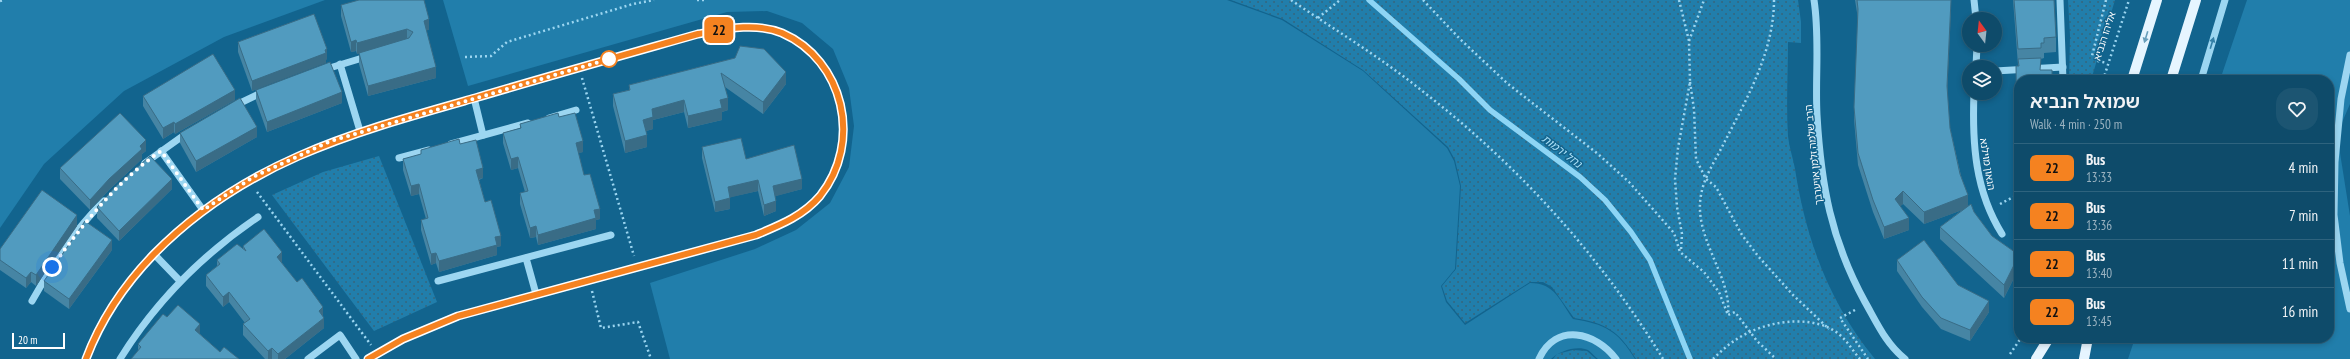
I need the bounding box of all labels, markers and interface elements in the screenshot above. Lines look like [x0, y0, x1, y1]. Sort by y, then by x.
street label: אליהו הנביא [2090, 10, 2118, 62]
north arrow [1962, 12, 2002, 52]
map controls [1962, 12, 2002, 100]
line badge: 22 [701, 17, 737, 43]
text: 22 [712, 21, 726, 39]
one-way arrow [2143, 32, 2149, 44]
one-way arrow [2209, 36, 2215, 48]
unlabelled marker [600, 50, 618, 68]
button: layers [1962, 60, 2002, 100]
button: heart [2276, 88, 2318, 130]
text: שמואל הנביא [2030, 89, 2140, 113]
street label: הרב שלמה זלמן אויערבך [1802, 104, 1825, 206]
text: Walk · 4 min · 250 m [2030, 116, 2122, 133]
water label: נחל ירמות [1539, 131, 1585, 171]
street label: הגאון מוילנא [1977, 137, 1998, 191]
text: Bus [2086, 150, 2105, 169]
text: 4 min [2288, 158, 2318, 177]
text: 22 [2045, 159, 2059, 177]
text: 13:33 [2086, 169, 2112, 186]
text: Bus [2086, 198, 2105, 217]
text: 7 min [2289, 206, 2318, 225]
text: 22 [2045, 207, 2059, 225]
text: 13:36 [2086, 217, 2112, 234]
text: Bus [2086, 246, 2105, 265]
text: 11 min [2282, 254, 2318, 273]
text: 22 [2045, 255, 2059, 273]
your location [42, 257, 62, 277]
text: 13:40 [2086, 265, 2112, 282]
text: Bus [2086, 294, 2105, 313]
text: 16 min [2282, 302, 2318, 321]
text: 22 [2045, 303, 2059, 321]
text: 13:45 [2086, 313, 2112, 330]
scale bar [12, 331, 65, 350]
text: 20 m [18, 333, 37, 347]

